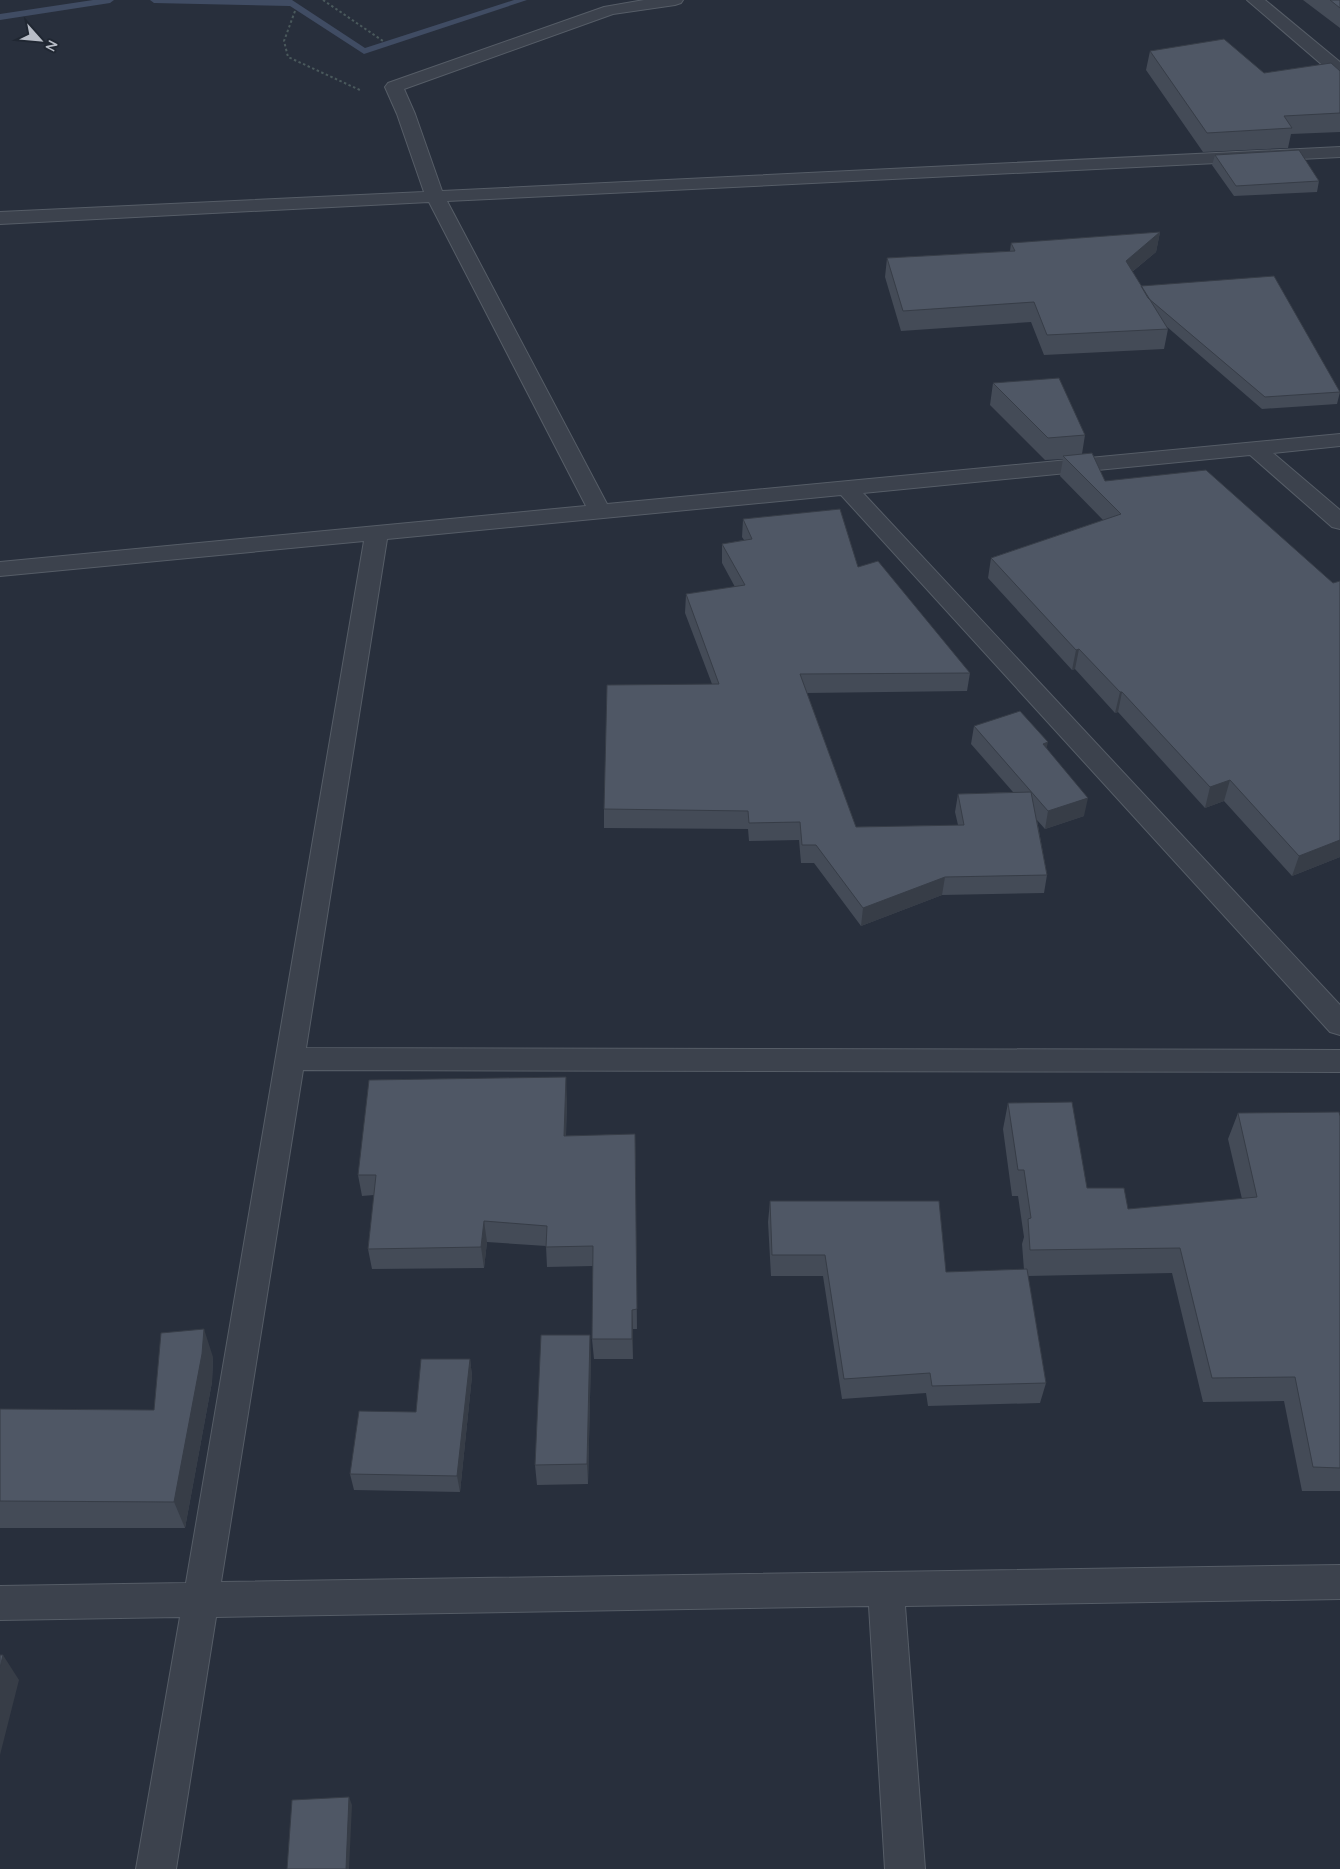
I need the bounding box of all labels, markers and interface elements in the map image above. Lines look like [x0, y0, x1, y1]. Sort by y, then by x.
north arrow [15, 15, 65, 65]
text: N [41, 37, 62, 55]

